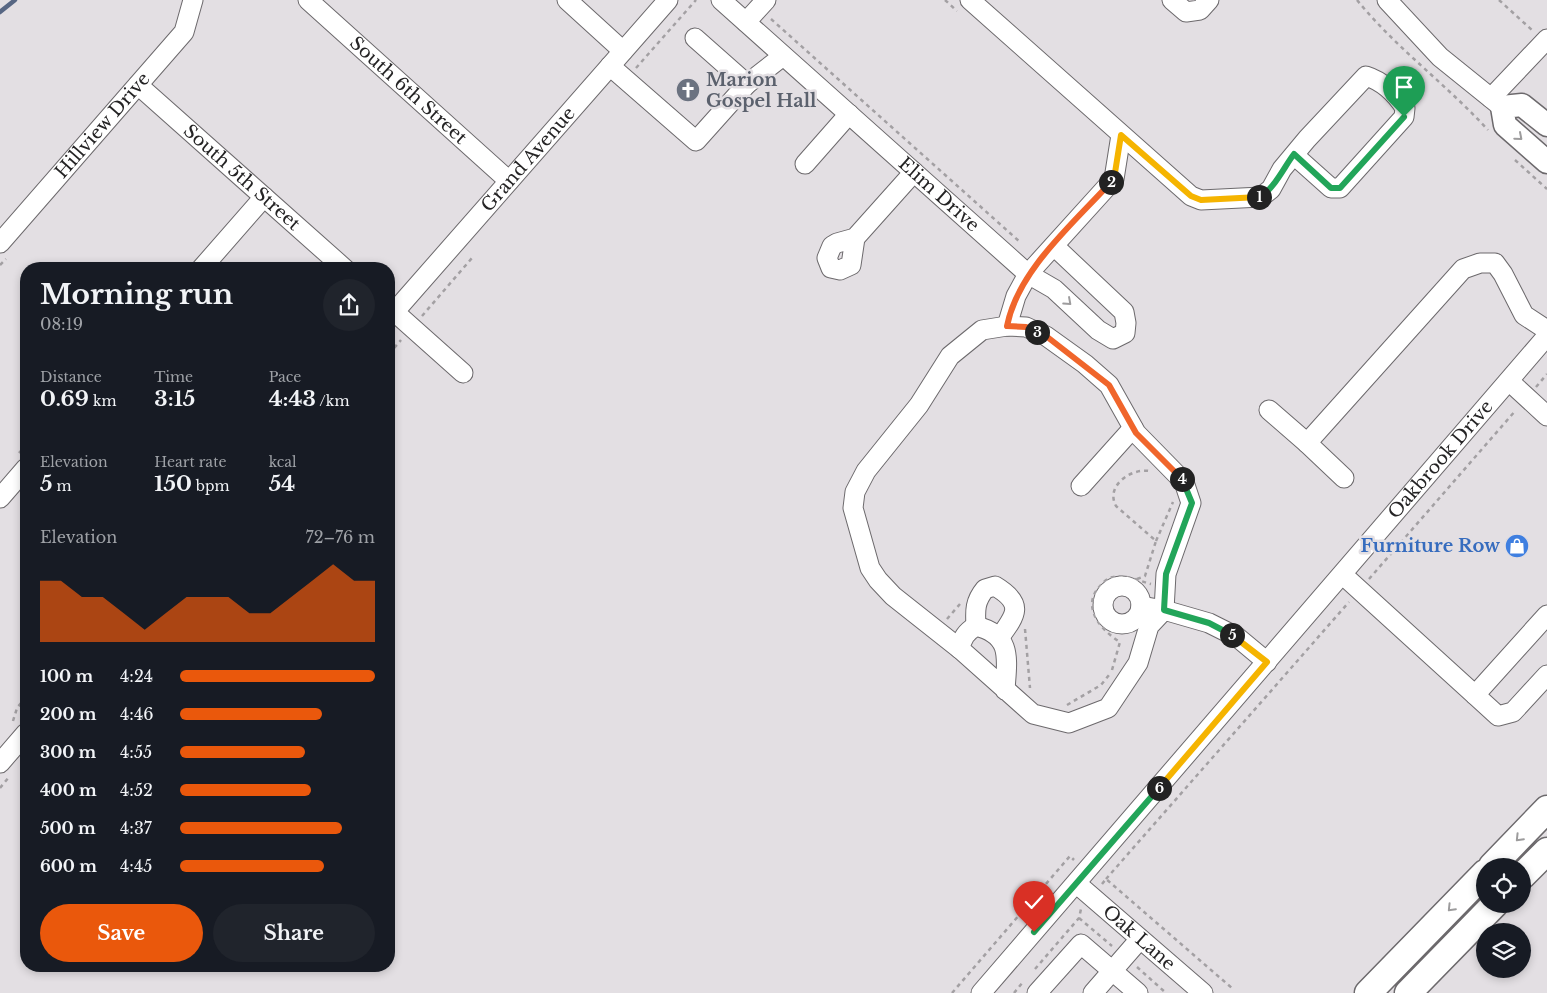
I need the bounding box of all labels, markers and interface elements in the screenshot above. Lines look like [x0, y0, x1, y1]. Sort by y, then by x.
street label: South 6th Street [345, 32, 472, 149]
pin [1383, 66, 1425, 117]
street label: Hillview Drive [50, 68, 155, 183]
place label: Marion Gospel Hall [706, 69, 817, 112]
icon: arrive [1390, 73, 1418, 101]
church icon: Marion Gospel Hall [675, 77, 701, 103]
street label: Grand Avenue [476, 103, 580, 216]
street label: South 5th Street [179, 120, 305, 235]
one-way arrow [1513, 132, 1522, 140]
street label: Elim Drive [894, 153, 984, 236]
pin: 2 [1098, 170, 1124, 194]
text: 2 [1107, 173, 1116, 191]
pin: 1 [1246, 184, 1272, 210]
text: 1 [1256, 188, 1263, 206]
text: Morning run [40, 277, 233, 312]
button: share [323, 279, 375, 331]
one-way arrow [1062, 296, 1071, 305]
text: 08:19 [40, 314, 83, 334]
pin: 3 [1024, 320, 1050, 344]
text: 3 [1033, 323, 1042, 341]
text: Distance [40, 368, 102, 386]
text: Time [154, 368, 193, 386]
text: Pace [269, 368, 301, 386]
text: 0.69 [40, 386, 89, 412]
text: 3:15 [154, 386, 195, 412]
text: 4:43 [269, 386, 316, 412]
text: km [89, 392, 117, 410]
text: /km [316, 392, 349, 410]
street label: Oakbrook Drive [1383, 396, 1498, 523]
text: Elevation [40, 453, 108, 471]
text: Heart rate [154, 453, 226, 471]
text: kcal [269, 453, 297, 471]
pin: 4 [1170, 466, 1194, 492]
text: 4 [1178, 470, 1187, 488]
text: 5 [40, 471, 53, 497]
text: 150 [154, 471, 192, 497]
text: 54 [269, 471, 295, 497]
text: m [53, 477, 72, 495]
text: bpm [192, 477, 230, 495]
text: Elevation [40, 527, 117, 547]
text: 72–76 m [306, 527, 375, 547]
shop icon: Furniture Row [1504, 533, 1530, 559]
place label: Furniture Row [1360, 535, 1501, 557]
pin: 5 [1220, 622, 1244, 648]
text: 5 [1228, 626, 1237, 644]
text: 100 m [40, 666, 93, 686]
text: 4:24 [120, 666, 153, 686]
text: 200 m [40, 704, 97, 724]
text: 4:46 [120, 704, 154, 724]
text: 300 m [40, 742, 96, 762]
text: 4:55 [120, 742, 152, 762]
pin: 6 [1146, 776, 1172, 800]
text: 6 [1155, 779, 1164, 797]
text: 400 m [40, 780, 97, 800]
text: 4:52 [120, 780, 153, 800]
text: 500 m [40, 818, 96, 838]
text: 4:37 [120, 818, 152, 838]
one-way arrow [1516, 832, 1525, 841]
text: 600 m [40, 856, 97, 876]
text: 4:45 [120, 856, 152, 876]
map controls [1476, 858, 1531, 978]
button: locate [1476, 858, 1531, 913]
pin [1013, 881, 1055, 932]
icon: check [1020, 888, 1048, 916]
street label: Oak Lane [1098, 900, 1180, 975]
one-way arrow [1448, 902, 1457, 911]
button: Save [40, 904, 203, 962]
button: Share [213, 904, 375, 962]
button: layers [1476, 923, 1531, 978]

